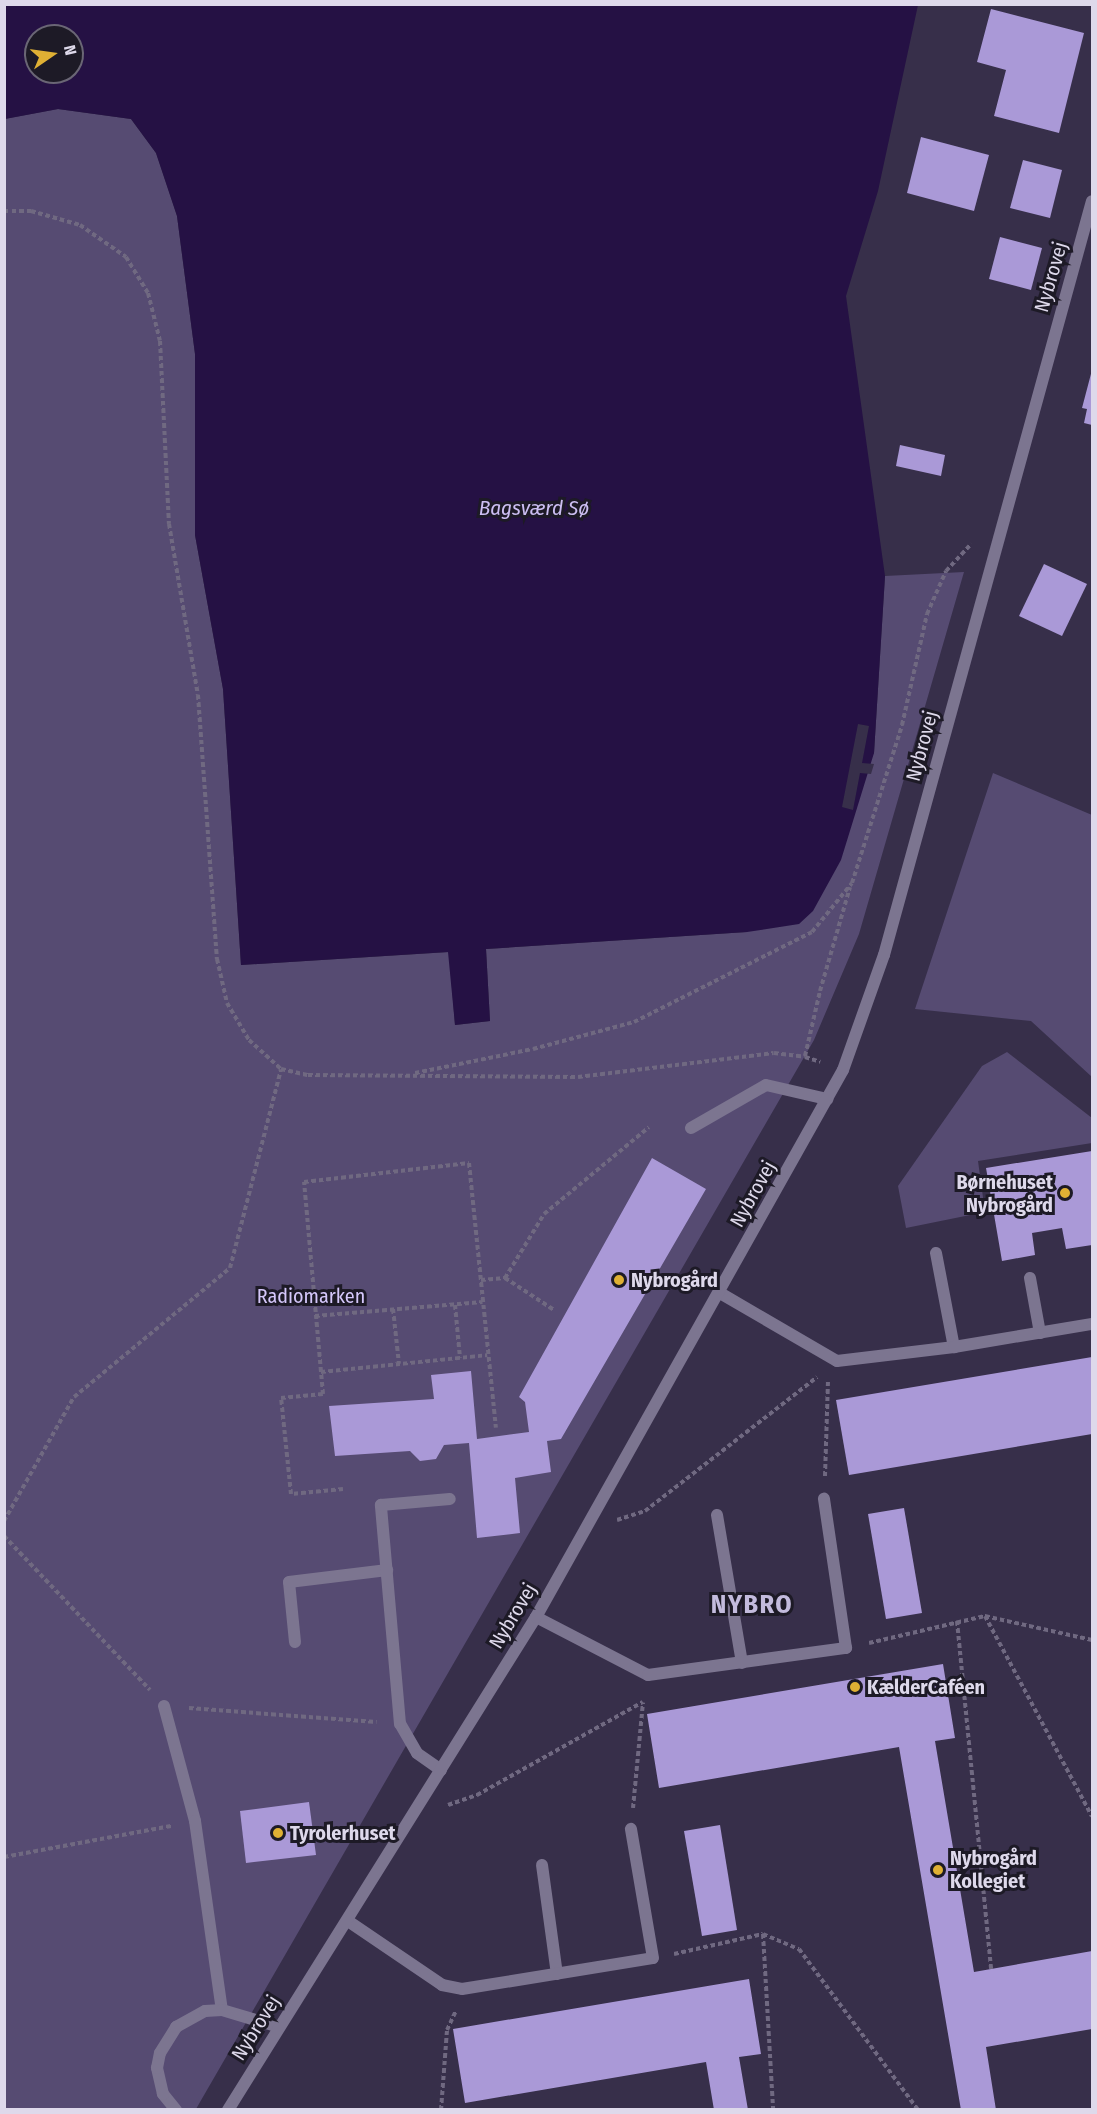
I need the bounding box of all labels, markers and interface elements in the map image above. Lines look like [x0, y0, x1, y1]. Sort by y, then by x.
north arrow [24, 24, 84, 84]
text: N [60, 43, 80, 57]
street label: Nybrovej [1030, 239, 1072, 315]
water label: Bagsværd Sø [479, 495, 589, 521]
street label: Nybrovej [901, 708, 943, 784]
street label: Nybrovej [725, 1157, 781, 1231]
place label: Børnehuset Nybrogård [956, 1170, 1053, 1217]
marker: Børnehuset Nybrogård [1058, 1186, 1072, 1200]
place label: Nybrogård [631, 1268, 718, 1292]
marker: Nybrogård [612, 1273, 626, 1287]
park label: Radiomarken [257, 1284, 365, 1308]
street label: Nybrovej [484, 1579, 542, 1653]
district label: NYBRO [711, 1589, 793, 1621]
place label: KælderCaféen [867, 1675, 985, 1699]
marker: KælderCaféen [848, 1680, 862, 1694]
place label: Tyrolerhuset [290, 1821, 396, 1845]
marker: Tyrolerhuset [271, 1826, 285, 1840]
place label: Nybrogård Kollegiet [950, 1846, 1037, 1893]
marker: Nybrogård Kollegiet [931, 1863, 945, 1877]
street label: Nybrovej [227, 1991, 285, 2065]

